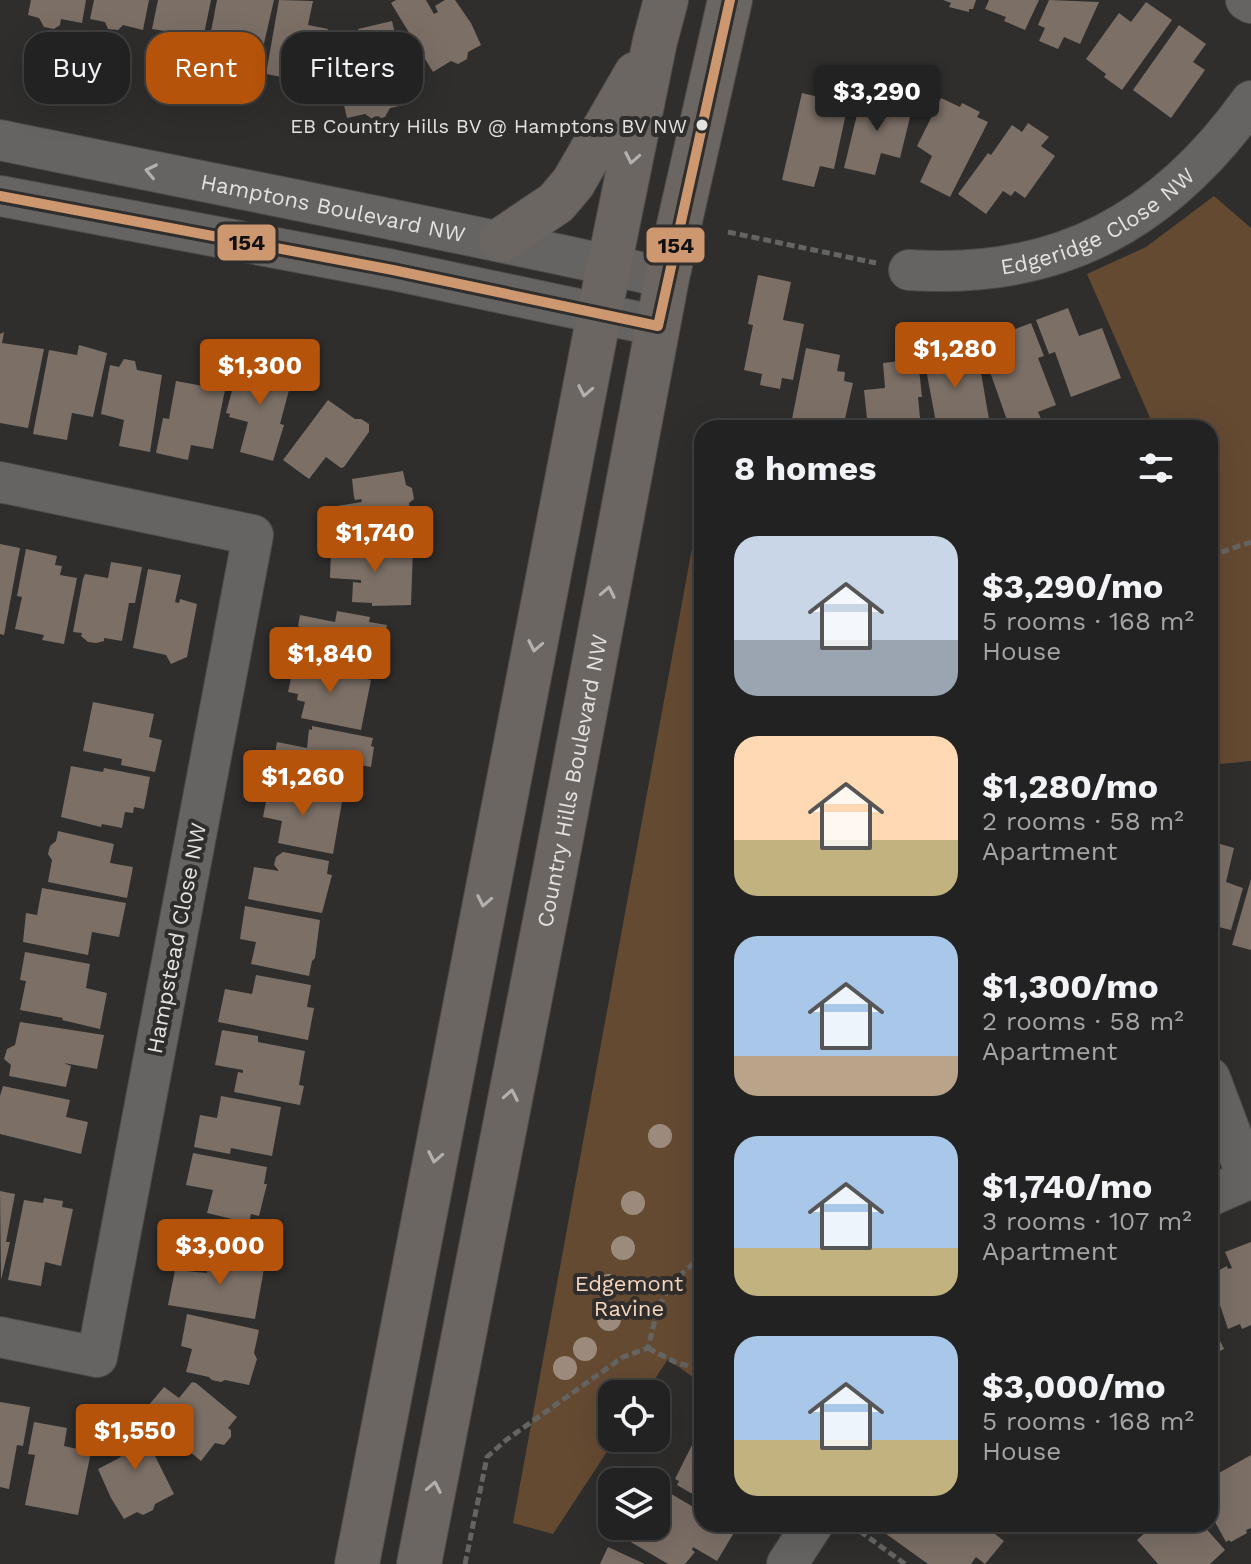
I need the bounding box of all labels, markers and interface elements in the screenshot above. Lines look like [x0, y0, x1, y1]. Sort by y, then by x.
chip: Buy [24, 32, 130, 104]
chip: Rent [146, 32, 265, 104]
chip: Filters [281, 32, 423, 104]
pin: $3,290 [812, 65, 942, 133]
text: $3,290 [833, 76, 921, 106]
place label: EB Country Hills BV @ Hamptons BV NW [290, 114, 687, 138]
marker: EB Country Hills BV @ Hamptons BV NW [694, 117, 710, 133]
one-way arrow [624, 151, 641, 165]
one-way arrow [144, 163, 158, 180]
street label: Edgeridge Close NW [999, 163, 1200, 280]
street label: Hamptons Boulevard NW [199, 169, 468, 247]
line badge: 154 [216, 223, 277, 262]
line badge: 154 [645, 226, 706, 264]
text: 154 [229, 230, 265, 255]
text: 154 [658, 233, 694, 258]
pin: $1,280 [890, 322, 1020, 390]
text: $1,280 [913, 333, 997, 363]
pin: $1,300 [195, 339, 325, 407]
text: $1,300 [218, 350, 302, 380]
one-way arrow [578, 385, 595, 398]
icon: filters [1134, 446, 1178, 490]
text: 8 homes [734, 448, 876, 488]
pin: $1,740 [310, 506, 440, 574]
text: $1,740 [335, 517, 415, 547]
text: $3,290/mo [982, 566, 1163, 606]
icon: home [798, 568, 894, 664]
one-way arrow [598, 585, 615, 599]
text: 5 rooms · 168 m² [982, 606, 1194, 636]
pin: $1,840 [265, 627, 395, 695]
street label: Country Hills Boulevard NW [532, 632, 612, 929]
text: House [982, 636, 1061, 666]
text: $1,840 [287, 638, 373, 668]
one-way arrow [527, 639, 544, 653]
pin: $1,260 [238, 750, 368, 818]
text: $1,260 [261, 761, 345, 791]
text: $1,280/mo [982, 766, 1158, 806]
icon: home [798, 768, 894, 864]
text: 2 rooms · 58 m² [982, 806, 1184, 836]
street label: Hampstead Close NW [142, 821, 211, 1056]
text: Apartment [982, 836, 1118, 866]
one-way arrow [477, 895, 494, 908]
text: $1,300/mo [982, 966, 1159, 1006]
icon: home [798, 968, 894, 1064]
text: 2 rooms · 58 m² [982, 1006, 1184, 1036]
text: Apartment [982, 1036, 1118, 1066]
one-way arrow [502, 1089, 519, 1102]
one-way arrow [427, 1149, 444, 1163]
text: $1,740/mo [982, 1166, 1152, 1206]
icon: home [798, 1168, 894, 1264]
text: 3 rooms · 107 m² [982, 1206, 1192, 1236]
pin: $3,000 [155, 1219, 285, 1287]
text: $3,000 [175, 1230, 265, 1260]
text: Apartment [982, 1236, 1118, 1266]
park label: Edgemont Ravine [575, 1271, 683, 1321]
text: $3,000/mo [982, 1366, 1166, 1406]
icon: home [798, 1368, 894, 1464]
map controls [598, 1380, 670, 1540]
button: locate [598, 1380, 670, 1452]
pin: $1,550 [70, 1404, 200, 1472]
text: 5 rooms · 168 m² [982, 1406, 1194, 1436]
text: $1,550 [94, 1415, 176, 1445]
text: House [982, 1436, 1061, 1466]
button: layers [598, 1468, 670, 1540]
one-way arrow [425, 1481, 442, 1494]

